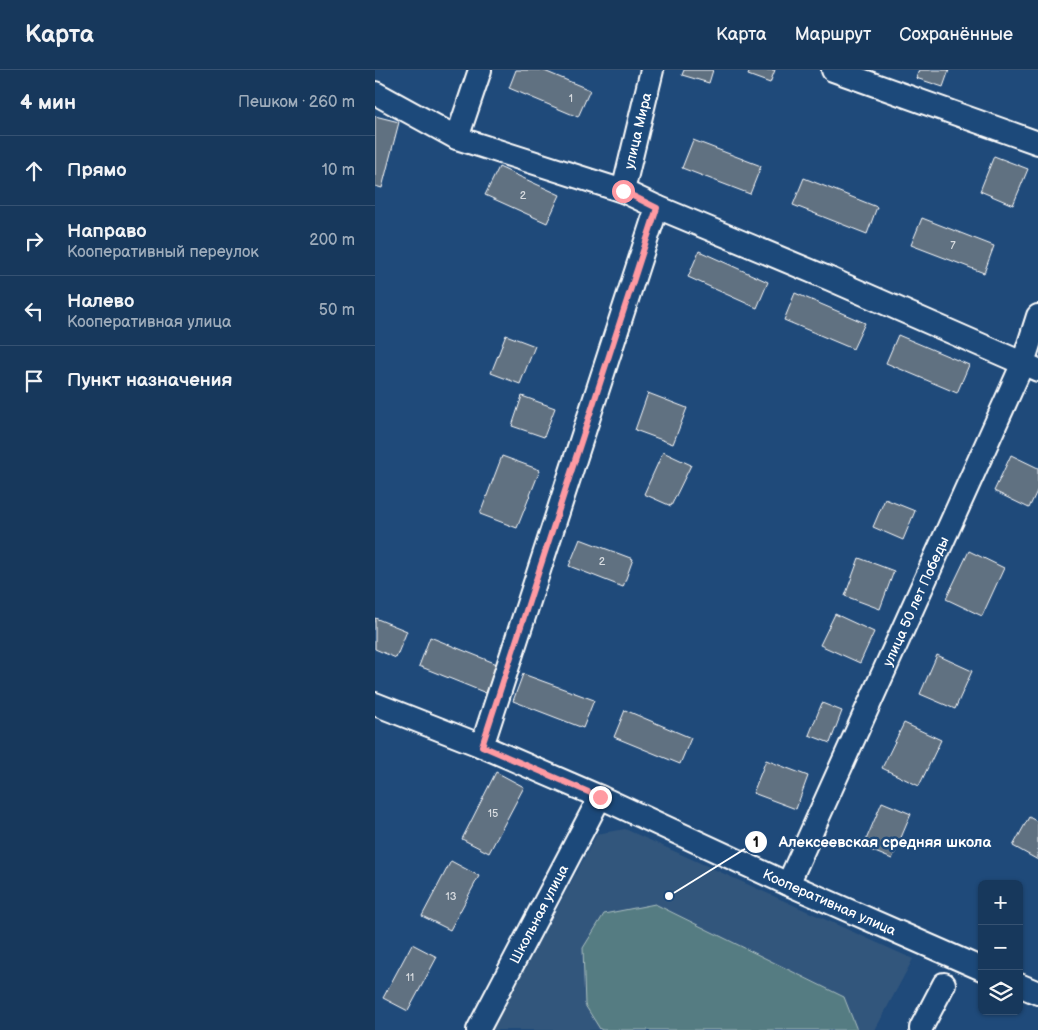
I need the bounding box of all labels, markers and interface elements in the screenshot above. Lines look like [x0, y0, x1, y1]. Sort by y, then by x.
text: Карта [25, 20, 94, 49]
text: Карта [716, 24, 767, 45]
text: Маршрут [795, 24, 871, 45]
text: Сохранённые [899, 24, 1013, 45]
text: 4 мин [20, 90, 76, 115]
street label: улица Мира [620, 90, 655, 171]
house number: 1 [569, 92, 573, 105]
text: Пешком · 260 m [238, 93, 355, 112]
icon: ahead [20, 157, 48, 185]
text: Прямо [67, 159, 127, 182]
text: 10 m [322, 161, 355, 180]
route start [612, 180, 635, 203]
house number: 2 [520, 189, 527, 202]
text: Направо [67, 220, 147, 243]
icon: right [20, 227, 48, 255]
text: 200 m [309, 231, 355, 250]
house number: 7 [950, 239, 956, 252]
text: Кооперативный переулок [67, 243, 259, 262]
text: Налево [67, 290, 134, 313]
icon: left [20, 297, 48, 325]
text: 50 m [319, 301, 355, 320]
text: Кооперативная улица [67, 313, 231, 332]
icon: arrive [20, 367, 48, 395]
text: Пункт назначения [67, 369, 232, 392]
street label: улица 50 лет Победы [879, 534, 952, 669]
house number: 2 [599, 555, 606, 568]
route end [589, 786, 612, 809]
house number: 15 [488, 807, 498, 820]
callout: Алексеевская средняя школа [744, 827, 1001, 857]
text: 1 [753, 833, 759, 852]
text: Алексеевская средняя школа [778, 833, 991, 852]
street label: Школьная улица [506, 861, 572, 966]
street label: Кооперативная улица [760, 865, 900, 939]
map controls [978, 880, 1023, 1015]
button: + [978, 880, 1023, 925]
house number: 13 [445, 890, 457, 903]
button: − [978, 925, 1023, 970]
button: layers [978, 970, 1023, 1015]
house number: 11 [406, 971, 414, 984]

